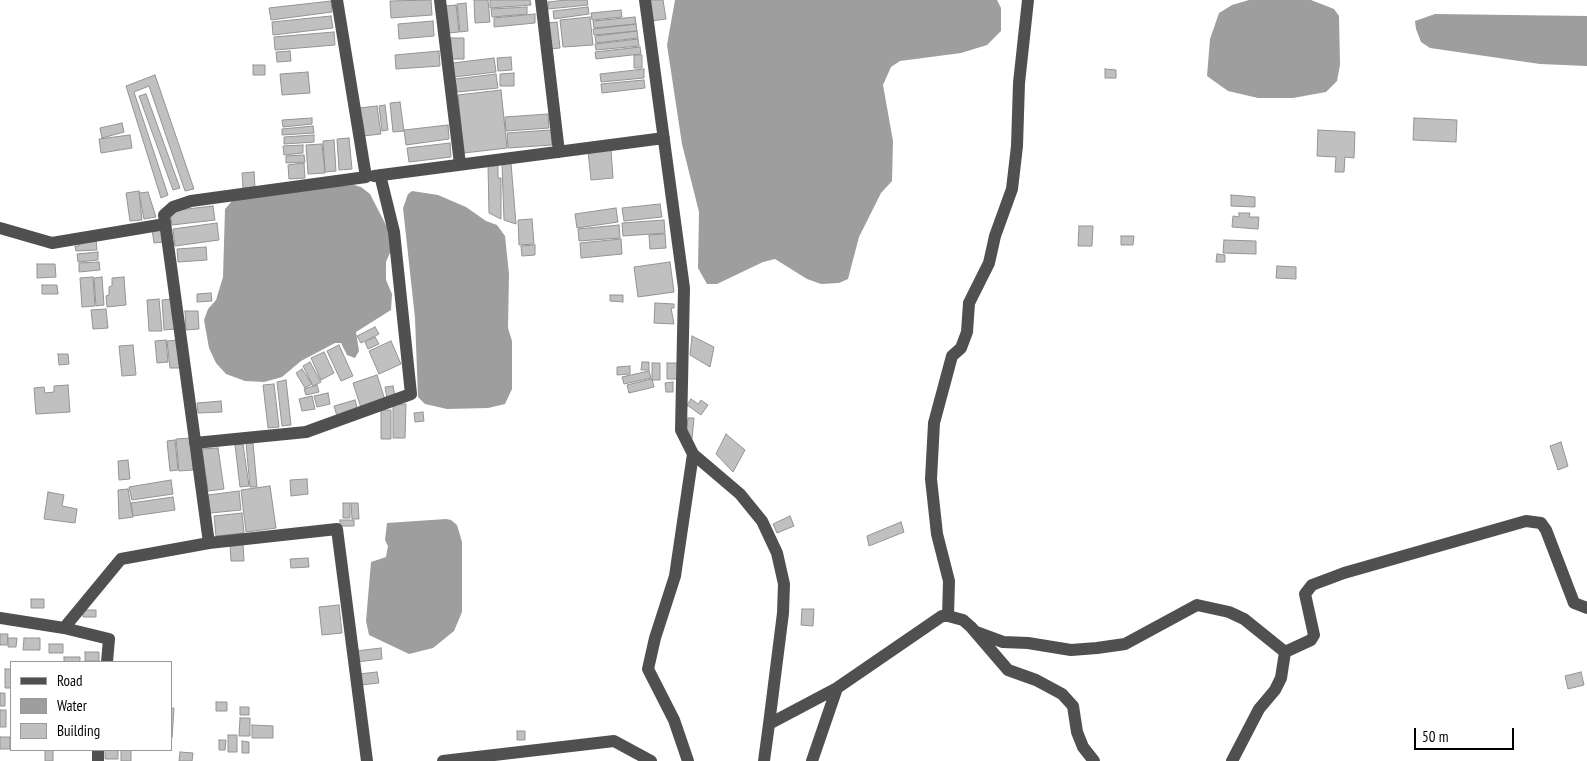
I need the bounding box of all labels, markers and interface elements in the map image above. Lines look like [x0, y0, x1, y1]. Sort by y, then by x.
legend [10, 661, 172, 751]
text: Road [57, 671, 83, 690]
text: Water [57, 696, 87, 715]
scale bar [1417, 718, 1517, 750]
text: Building [57, 721, 100, 740]
text: 50 m [1422, 727, 1448, 746]

